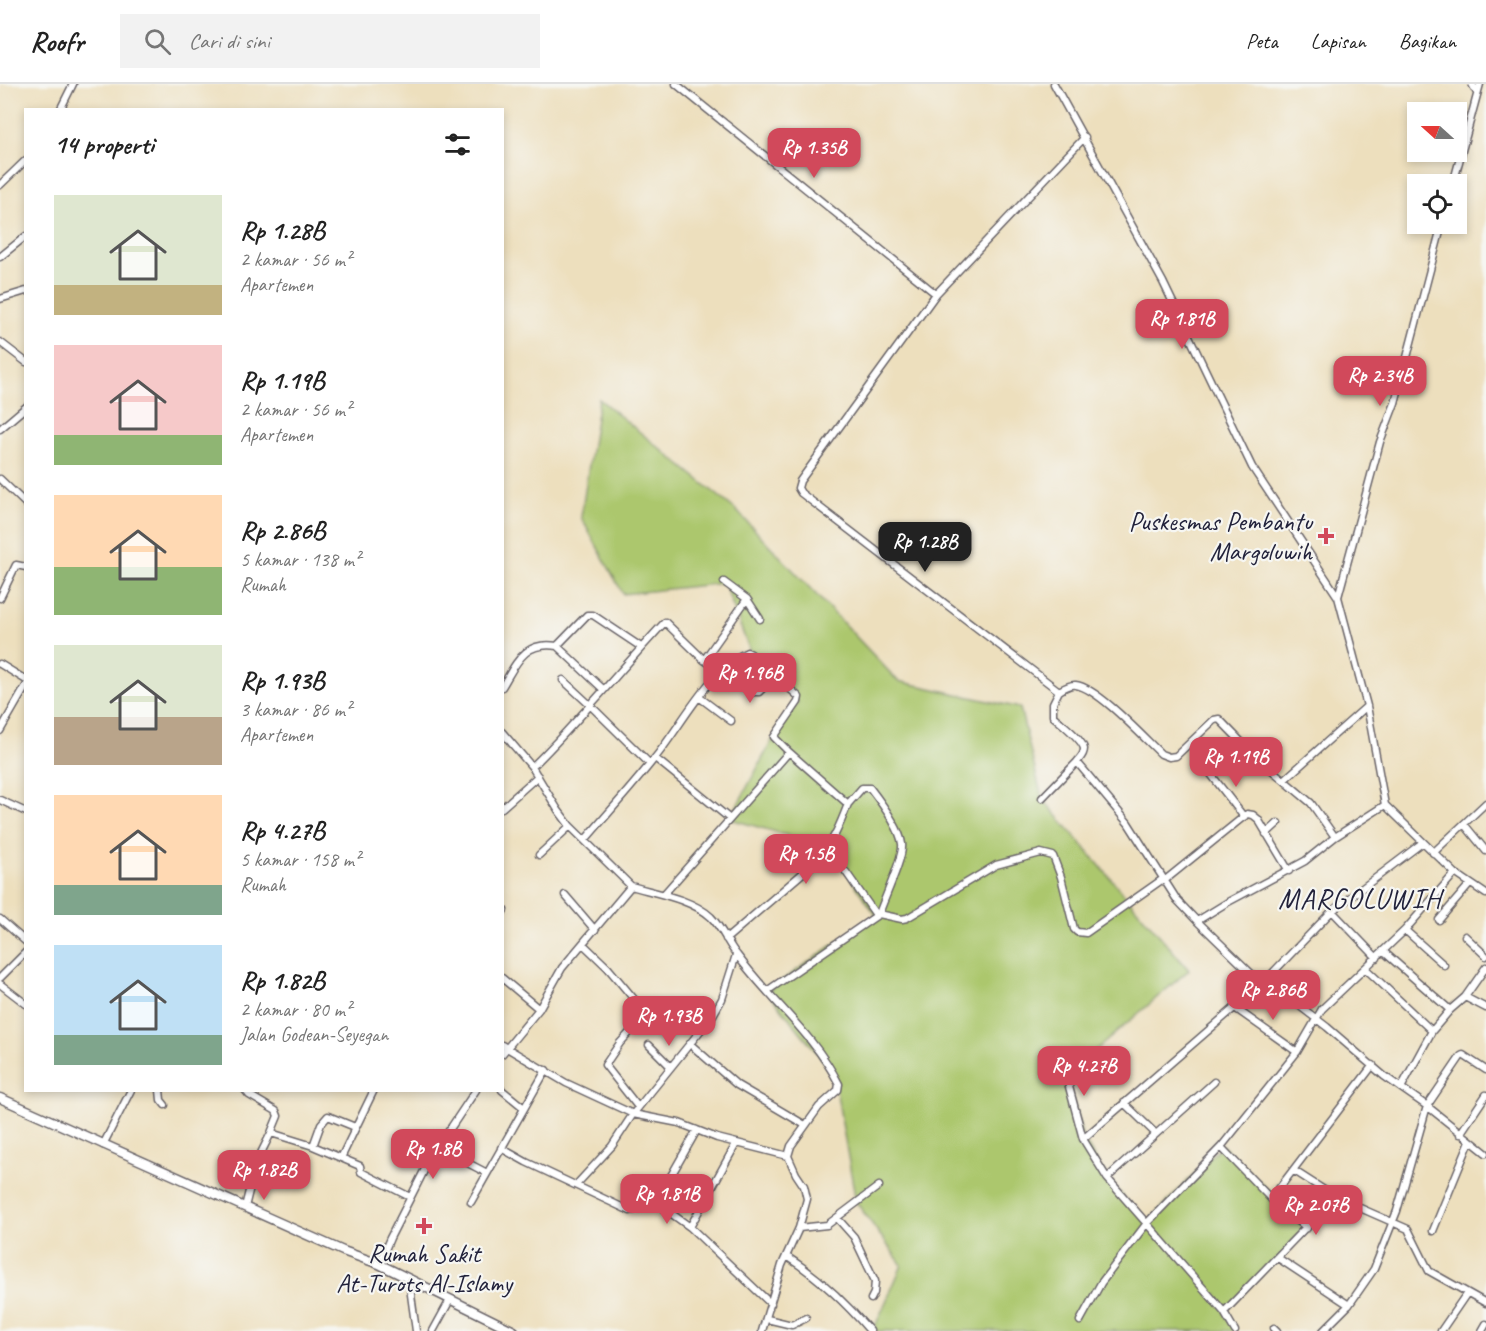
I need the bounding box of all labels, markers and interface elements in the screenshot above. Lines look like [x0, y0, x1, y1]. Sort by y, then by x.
search box [120, 14, 540, 68]
text: Roofr [30, 24, 84, 59]
icon: search [141, 25, 174, 58]
text: Cari di sini [189, 27, 270, 55]
text: Peta [1246, 28, 1278, 54]
text: Lapisan [1311, 28, 1366, 54]
text: Bagikan [1399, 28, 1456, 54]
north arrow [1407, 102, 1467, 162]
map controls [1407, 102, 1467, 234]
text: 14 properti [54, 128, 154, 161]
icon: filters [441, 128, 474, 161]
pin: Rp 1.35B [752, 128, 876, 179]
text: Rp 1.35B [782, 135, 846, 160]
button: locate [1407, 174, 1467, 234]
text: Rp 1.28B [240, 214, 325, 247]
icon: home [102, 219, 174, 291]
text: 2 kamar · 56 m² [240, 247, 351, 272]
text: Apartemen [240, 272, 313, 297]
pin: Rp 1.81B [1120, 299, 1244, 350]
text: Rp 1.81B [1149, 306, 1215, 331]
pin: Rp 2.34B [1318, 356, 1442, 407]
text: Rp 2.34B [1347, 363, 1413, 388]
text: Rp 1.19B [240, 364, 324, 397]
icon: home [102, 369, 174, 441]
text: 2 kamar · 56 m² [240, 397, 351, 422]
text: Apartemen [240, 422, 313, 447]
place label: Puskesmas Pembantu Margoluwih [1129, 505, 1313, 568]
text: Rp 2.86B [240, 514, 325, 547]
icon: home [102, 519, 174, 591]
pin: Rp 1.28B [863, 522, 987, 573]
marker: Puskesmas Pembantu Margoluwih [1317, 527, 1335, 545]
text: Rp 1.28B [892, 529, 958, 554]
text: 5 kamar · 138 m² [240, 547, 360, 572]
text: Rumah [240, 572, 286, 597]
pin: Rp 1.96B [688, 653, 812, 704]
text: Rp 1.96B [717, 660, 783, 685]
text: Rp 1.93B [240, 664, 324, 697]
icon: home [102, 669, 174, 741]
text: 3 kamar · 86 m² [240, 697, 351, 722]
text: Apartemen [240, 722, 313, 747]
pin: Rp 1.19B [1174, 737, 1298, 788]
text: Rp 1.19B [1204, 744, 1268, 769]
text: Rp 4.27B [240, 814, 325, 847]
icon: home [102, 819, 174, 891]
pin: Rp 1.5B [751, 834, 861, 885]
text: Rp 1.5B [778, 841, 834, 866]
text: 5 kamar · 158 m² [240, 847, 360, 872]
text: Rumah [240, 872, 286, 897]
district label: MARGOLUWIH [1278, 881, 1444, 916]
text: Rp 1.82B [240, 964, 325, 997]
icon: home [102, 969, 174, 1041]
pin: Rp 2.86B [1211, 970, 1335, 1021]
text: Rp 2.86B [1240, 977, 1306, 1002]
pin: Rp 1.93B [607, 996, 731, 1047]
text: 2 kamar · 80 m² [240, 997, 351, 1022]
text: Rp 1.93B [637, 1003, 701, 1028]
text: Jalan Godean-Seyegan [240, 1022, 388, 1047]
pin: Rp 4.27B [1022, 1046, 1146, 1097]
text: Rp 4.27B [1051, 1053, 1117, 1078]
pin: Rp 1.8B [378, 1129, 488, 1180]
text: Rp 1.8B [405, 1136, 461, 1161]
pin: Rp 1.82B [202, 1150, 326, 1201]
text: Rp 1.82B [231, 1157, 297, 1182]
pin: Rp 1.81B [605, 1174, 729, 1225]
text: Rp 1.81B [634, 1181, 700, 1206]
pin: Rp 2.07B [1254, 1185, 1378, 1236]
text: Rp 2.07B [1283, 1192, 1349, 1217]
marker: Rumah Sakit At-Turots Al-Islamy [415, 1217, 433, 1235]
place label: Rumah Sakit At-Turots Al-Islamy [336, 1237, 514, 1300]

